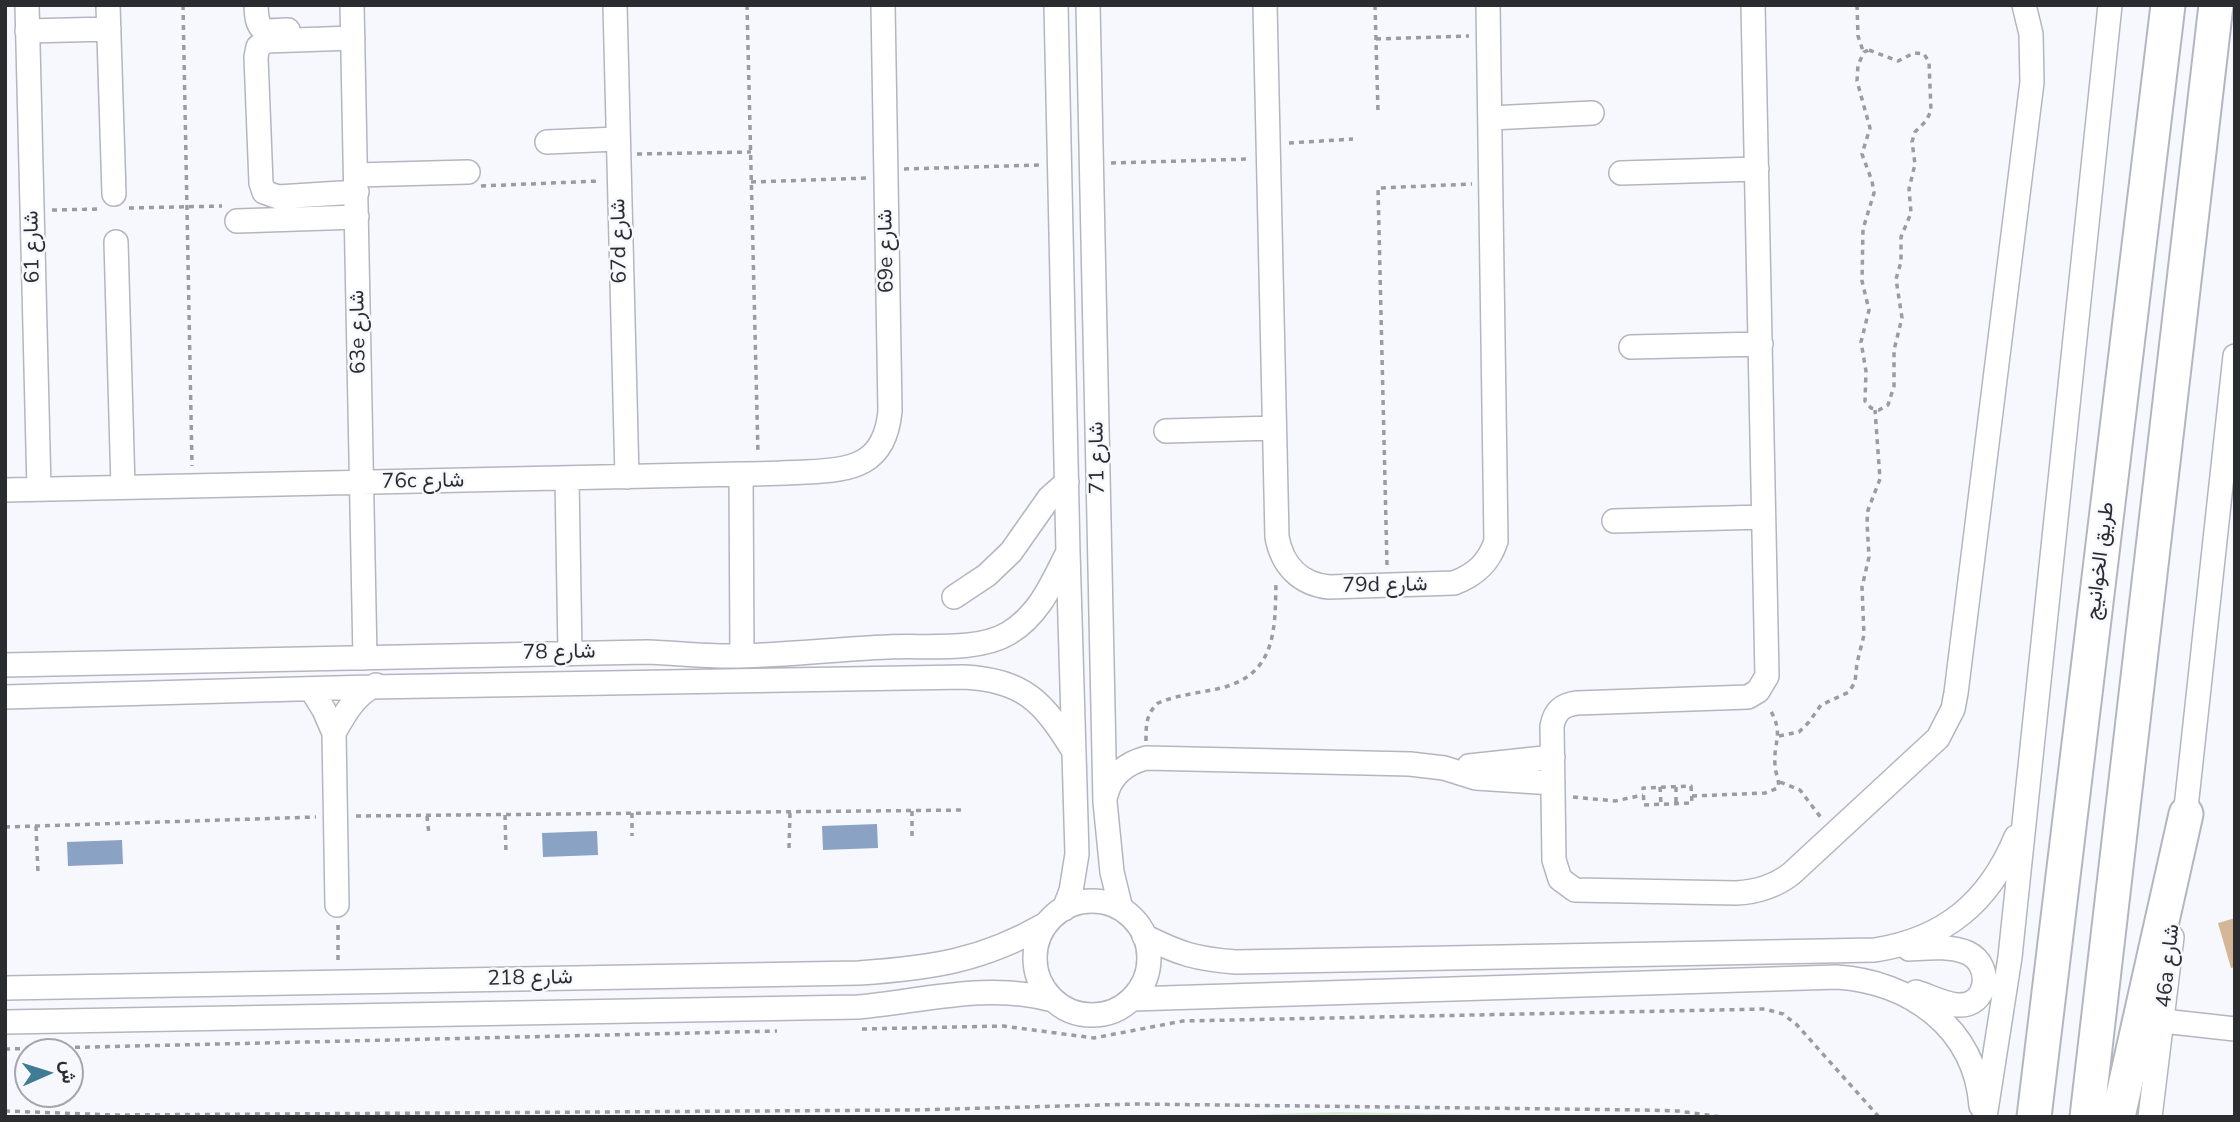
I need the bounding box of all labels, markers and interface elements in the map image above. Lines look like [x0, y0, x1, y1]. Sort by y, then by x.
street label: 67d شارع [607, 198, 633, 284]
street label: 69e شارع [874, 209, 900, 293]
street label: شارع 61 [20, 210, 46, 284]
street label: 63e شارع [346, 290, 372, 374]
street label: شارع 71 [1085, 421, 1111, 495]
street label: 76c شارع [382, 469, 464, 495]
street label: طريق الخوانيج [2081, 501, 2121, 621]
street label: 79d شارع [1342, 573, 1428, 599]
street label: شارع 78 [522, 640, 596, 666]
street label: 46a شارع [2152, 923, 2186, 1009]
street label: شارع 218 [487, 966, 573, 992]
north arrow [14, 1038, 84, 1108]
text: ش [54, 1060, 82, 1084]

